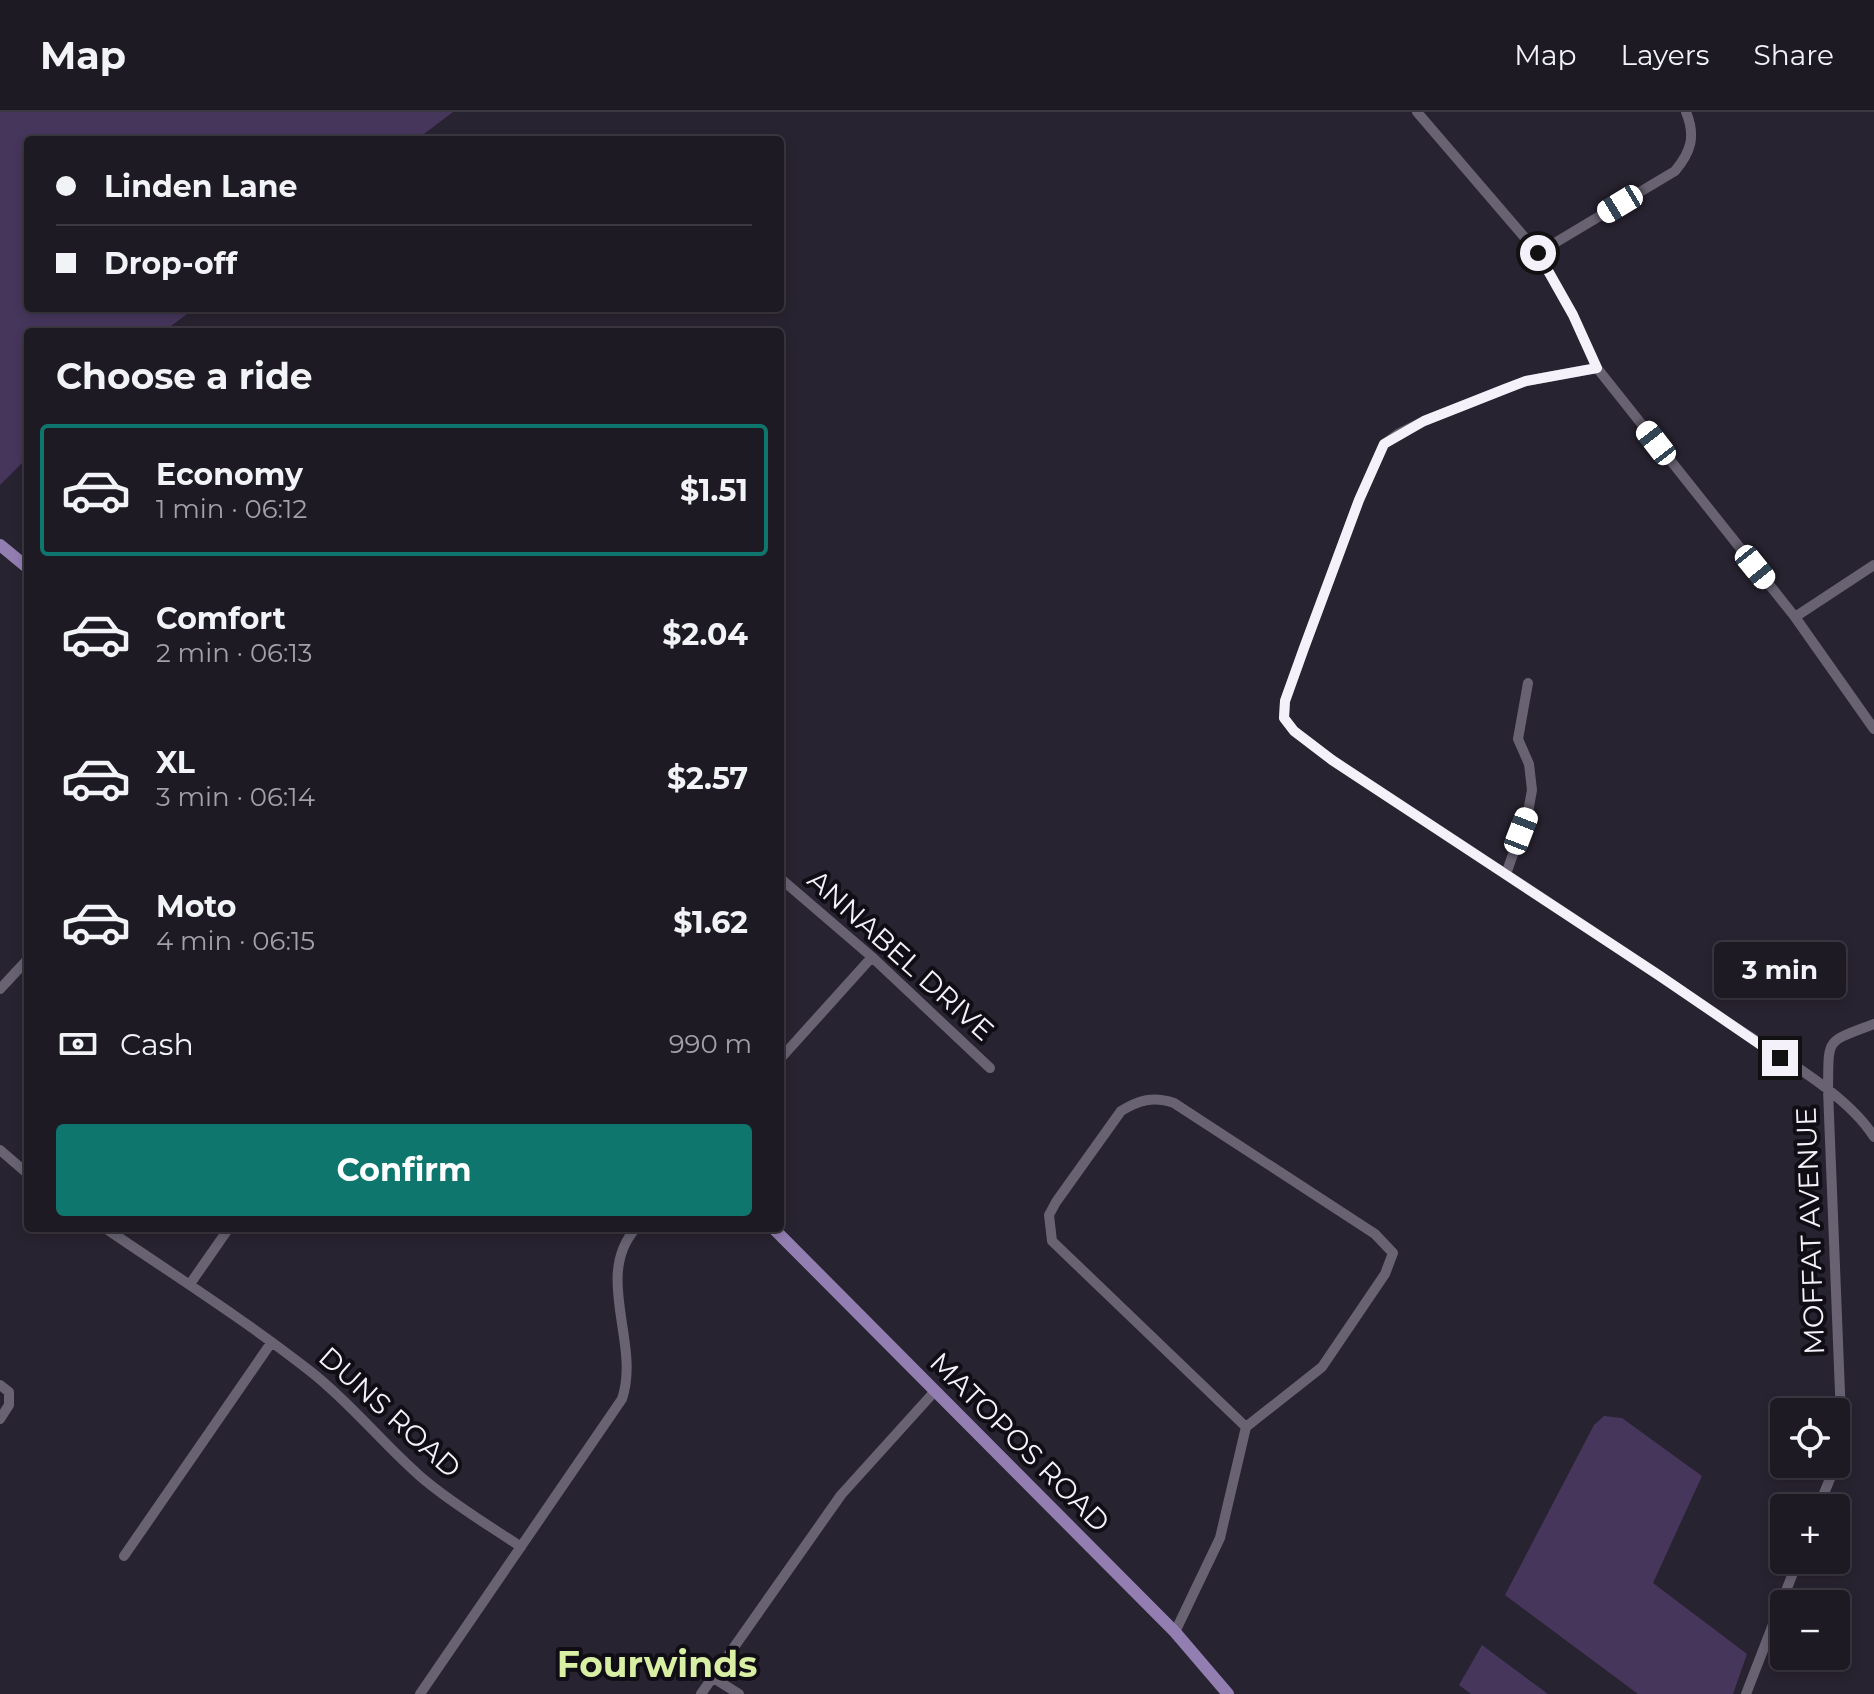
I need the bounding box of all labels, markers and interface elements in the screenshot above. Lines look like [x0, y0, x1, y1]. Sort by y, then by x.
text: Map [40, 32, 126, 79]
text: Map [1514, 38, 1577, 72]
text: Layers [1621, 38, 1710, 72]
text: Share [1754, 38, 1834, 72]
text: Linden Lane [104, 168, 297, 205]
car [1593, 181, 1647, 227]
route start [1520, 235, 1556, 271]
text: Drop-off [104, 245, 237, 282]
text: Choose a ride [56, 354, 313, 398]
car [1632, 417, 1680, 469]
icon: car [60, 454, 132, 526]
text: Economy [156, 456, 303, 493]
text: $1.51 [680, 472, 748, 509]
text: 1 min · 06:12 [156, 493, 307, 525]
car [1731, 541, 1779, 593]
icon: car [60, 598, 132, 670]
text: Comfort [156, 600, 286, 637]
text: $2.04 [662, 616, 748, 653]
text: 2 min · 06:13 [156, 637, 313, 669]
icon: car [60, 742, 132, 814]
text: XL [156, 744, 195, 781]
text: $2.57 [667, 760, 748, 797]
text: 3 min · 06:14 [156, 781, 315, 813]
car [1501, 804, 1541, 858]
street label: ANNABEL DRIVE [801, 863, 1001, 1047]
icon: car [60, 886, 132, 958]
text: Moto [156, 888, 237, 925]
text: $1.62 [673, 904, 748, 941]
text: 4 min · 06:15 [156, 925, 315, 957]
callout: 3 min [1714, 942, 1846, 998]
text: 3 min [1742, 954, 1818, 986]
icon: cash [56, 1022, 100, 1066]
text: Cash [120, 1026, 194, 1063]
text: 990 m [669, 1028, 752, 1060]
route end [1762, 1040, 1798, 1076]
street label: MOFFAT AVENUE [1789, 1107, 1831, 1355]
button: Confirm [56, 1124, 752, 1216]
street label: DUNS ROAD [312, 1339, 468, 1485]
street label: MATOPOS ROAD [923, 1345, 1117, 1539]
map controls [1770, 1398, 1850, 1670]
button: locate [1770, 1398, 1850, 1478]
button: + [1770, 1494, 1850, 1574]
button: − [1770, 1590, 1850, 1670]
district label: Fourwinds [557, 1642, 757, 1686]

